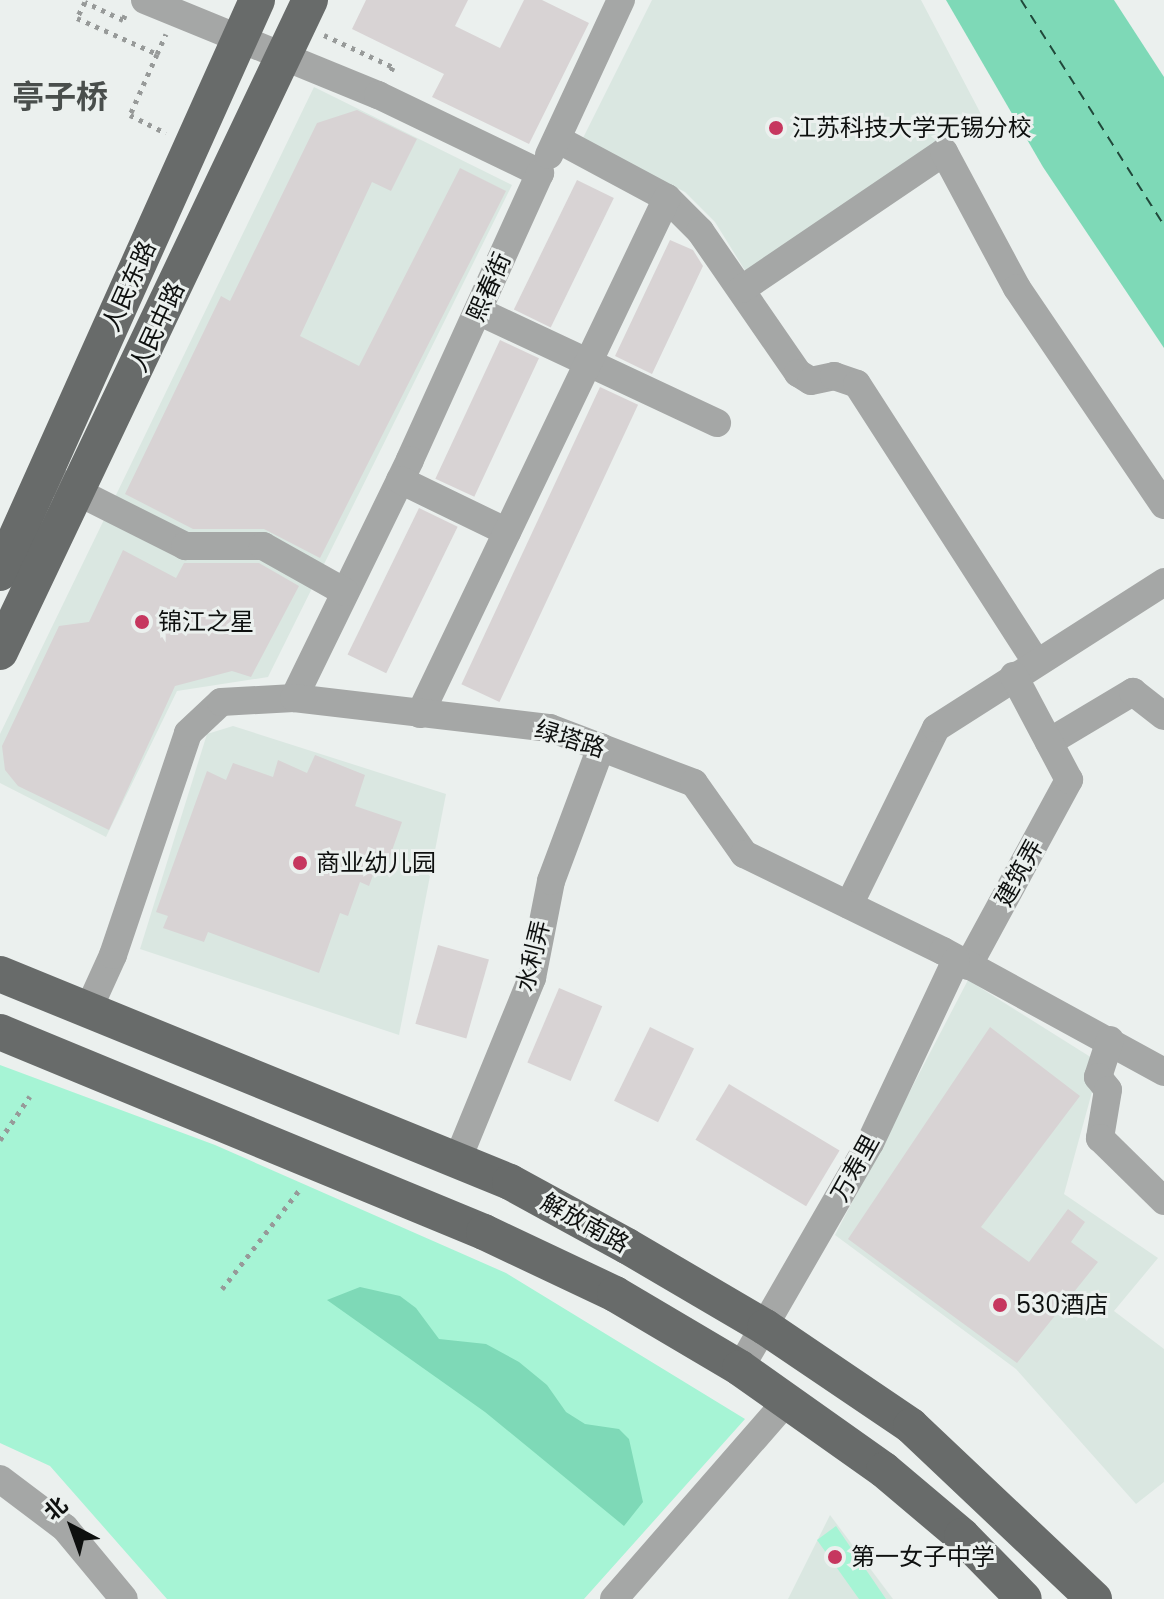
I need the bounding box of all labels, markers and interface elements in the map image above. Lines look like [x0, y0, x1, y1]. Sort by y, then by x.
district label: 亭子桥 [12, 78, 108, 116]
place label: 江苏科技大学无锡分校 [792, 114, 1032, 142]
marker: 江苏科技大学无锡分校 [767, 119, 785, 137]
street label: 人民东路 [96, 236, 162, 336]
street label: 熙春街 [461, 248, 517, 326]
street label: 人民中路 [124, 277, 190, 377]
place label: 锦江之星 [158, 608, 254, 636]
marker: 锦江之星 [133, 613, 151, 631]
street label: 绿塔路 [531, 715, 609, 763]
street label: 建筑弄 [989, 835, 1049, 911]
place label: 商业幼儿园 [316, 849, 436, 877]
marker: 商业幼儿园 [291, 854, 309, 872]
street label: 水利弄 [510, 918, 556, 994]
street label: 万寿里 [825, 1130, 885, 1206]
street label: 解放南路 [536, 1187, 634, 1259]
place label: 530酒店 [1016, 1291, 1108, 1319]
marker: 530酒店 [991, 1296, 1009, 1314]
north arrow [32, 1487, 112, 1567]
text: 北 [37, 1490, 74, 1527]
place label: 第一女子中学 [851, 1543, 995, 1571]
marker: 第一女子中学 [826, 1548, 844, 1566]

